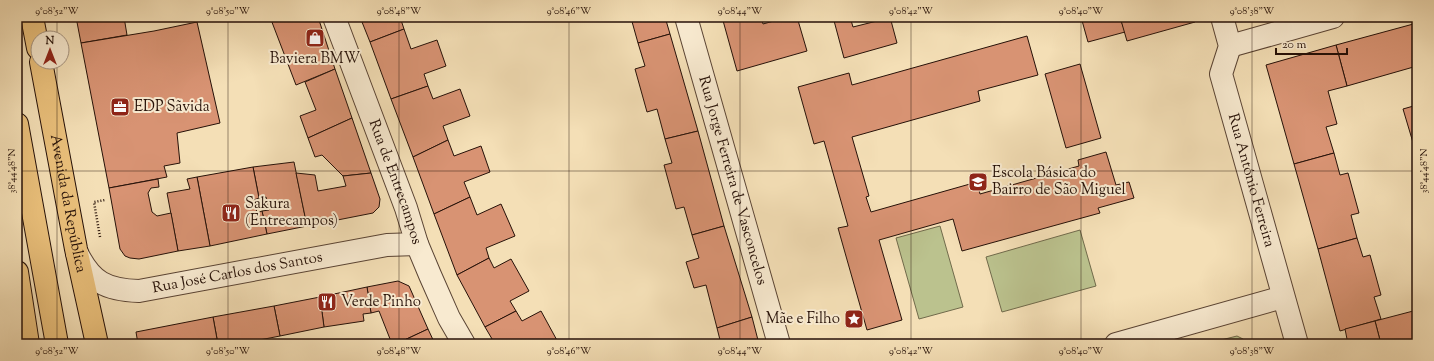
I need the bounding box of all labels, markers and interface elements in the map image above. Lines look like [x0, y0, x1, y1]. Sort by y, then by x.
text: 9°08'52"W [35, 4, 79, 19]
text: 9°08'50"W [206, 4, 250, 19]
text: 9°08'48"W [377, 4, 421, 19]
text: 9°08'46"W [547, 4, 591, 19]
text: 9°08'44"W [718, 4, 762, 19]
text: 9°08'42"W [889, 4, 933, 19]
text: 9°08'40"W [1059, 4, 1103, 19]
text: 9°08'38"W [1230, 4, 1274, 19]
shop icon: Baviera BMW [304, 27, 326, 49]
north arrow [30, 30, 70, 70]
scale bar [1276, 30, 1347, 56]
text: N [45, 33, 55, 49]
text: 20 m [1282, 36, 1307, 54]
place label: Baviera BMW [270, 49, 361, 70]
street label: Rua Jorge Ferreira de Vasconcelos [693, 74, 772, 288]
office icon: EDP Sãvida [109, 96, 131, 118]
place label: EDP Sãvida [134, 97, 210, 118]
street label: Rua António Ferreira [1222, 111, 1280, 250]
street label: Rua de Entrecampos [363, 116, 427, 247]
street label: Avenida da República [44, 133, 91, 275]
text: 38°44'48"N [5, 149, 20, 193]
text: 38°44'48"N [1417, 149, 1432, 193]
place label: Escola Básica do Bairro de São Miguel [992, 163, 1126, 201]
school or university icon: Escola Básica do Bairro de São Miguel [967, 171, 989, 193]
place label: Sakura (Entrecampos) [245, 194, 338, 232]
restaurant icon: Sakura (Entrecampos) [220, 202, 242, 224]
street label: Rua José Carlos dos Santos [150, 247, 324, 299]
restaurant icon: Verde Pinho [316, 291, 338, 313]
place label: Verde Pinho [341, 292, 421, 313]
place icon: Mãe e Filho [843, 308, 865, 330]
place label: Mãe e Filho [766, 309, 840, 330]
text: 9°08'52"W [35, 344, 79, 359]
text: 9°08'50"W [206, 344, 250, 359]
text: 9°08'48"W [377, 344, 421, 359]
text: 9°08'46"W [547, 344, 591, 359]
text: 9°08'44"W [718, 344, 762, 359]
text: 9°08'42"W [889, 344, 933, 359]
text: 9°08'40"W [1059, 344, 1103, 359]
text: 9°08'38"W [1230, 344, 1274, 359]

